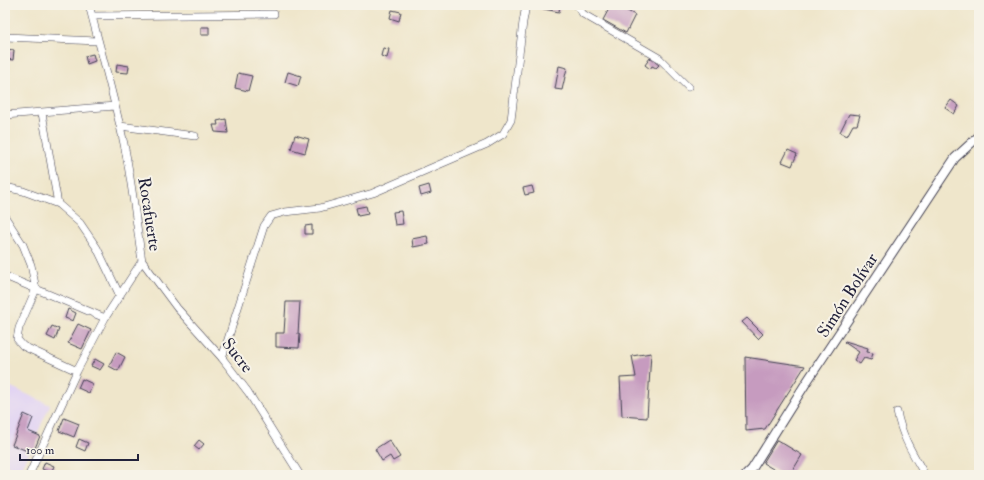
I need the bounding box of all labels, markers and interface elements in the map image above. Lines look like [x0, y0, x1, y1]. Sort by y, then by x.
street label: Rocafuerte [133, 176, 166, 252]
street label: Simón Bolívar [812, 249, 883, 341]
street label: Sucre [217, 334, 258, 377]
scale bar [20, 436, 138, 462]
text: 100 m [26, 443, 55, 458]

